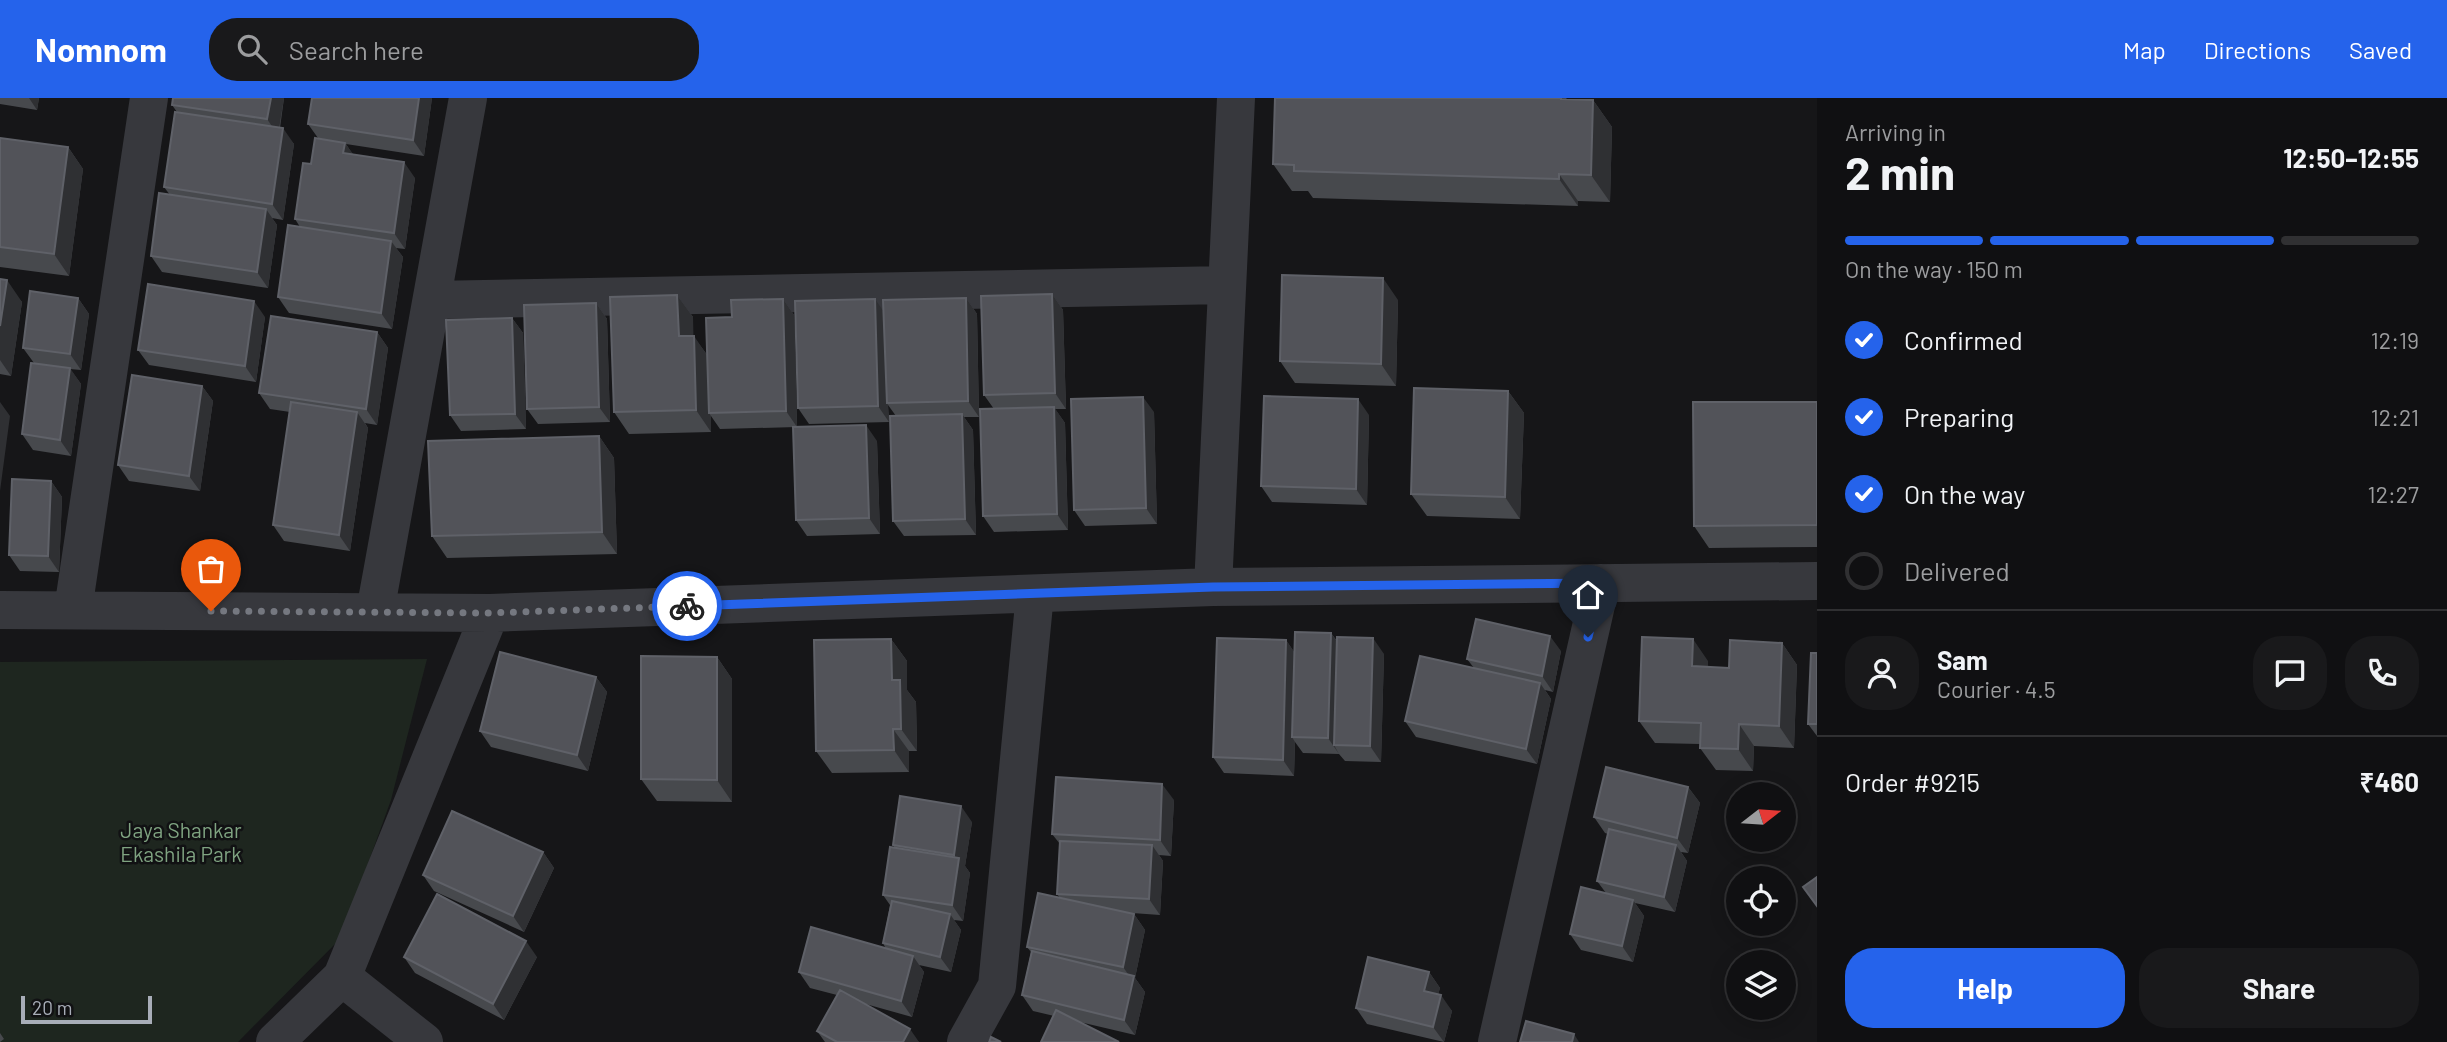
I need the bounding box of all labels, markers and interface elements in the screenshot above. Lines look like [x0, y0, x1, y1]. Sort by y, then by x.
search box [209, 18, 699, 81]
text: Nomnom [35, 29, 167, 69]
icon: search [233, 30, 271, 68]
text: Search here [289, 34, 424, 65]
text: Map [2123, 35, 2166, 64]
text: Directions [2204, 35, 2311, 64]
text: Saved [2349, 35, 2412, 64]
text: Arriving in [1845, 118, 1946, 146]
text: 12:50–12:55 [2283, 142, 2419, 173]
text: 2 min [1845, 144, 1955, 199]
text: On the way · 150 m [1845, 255, 2023, 283]
icon: check [1845, 321, 1883, 359]
text: Confirmed [1904, 324, 2023, 355]
text: 12:19 [2371, 326, 2419, 354]
icon: check [1845, 398, 1883, 436]
text: Preparing [1904, 401, 2014, 432]
text: 12:21 [2371, 403, 2419, 431]
icon: check [1845, 475, 1883, 513]
text: On the way [1904, 478, 2025, 509]
text: 12:27 [2368, 480, 2419, 508]
pin [181, 539, 241, 611]
icon: bag [192, 550, 230, 588]
text: Delivered [1904, 555, 2010, 586]
pin [1558, 565, 1618, 637]
courier [652, 571, 722, 641]
icon: home [1569, 576, 1607, 614]
icon: bike [668, 587, 706, 625]
button: person [1845, 636, 1919, 710]
button: chat [2253, 636, 2327, 710]
button: phone [2345, 636, 2419, 710]
text: Sam [1937, 644, 1988, 675]
text: Courier · 4.5 [1937, 675, 2056, 703]
text: Order #9215 [1845, 766, 1980, 797]
text: ₹460 [2360, 766, 2419, 797]
north arrow [1726, 782, 1796, 852]
map controls [1726, 782, 1796, 1020]
park label: Jaya Shankar Ekashila Park [120, 817, 242, 866]
button: locate [1726, 866, 1796, 936]
button: Help [1845, 948, 2125, 1028]
button: Share [2139, 948, 2419, 1028]
button: layers [1726, 950, 1796, 1020]
scale bar [21, 993, 152, 1025]
text: 20 m [32, 996, 72, 1019]

